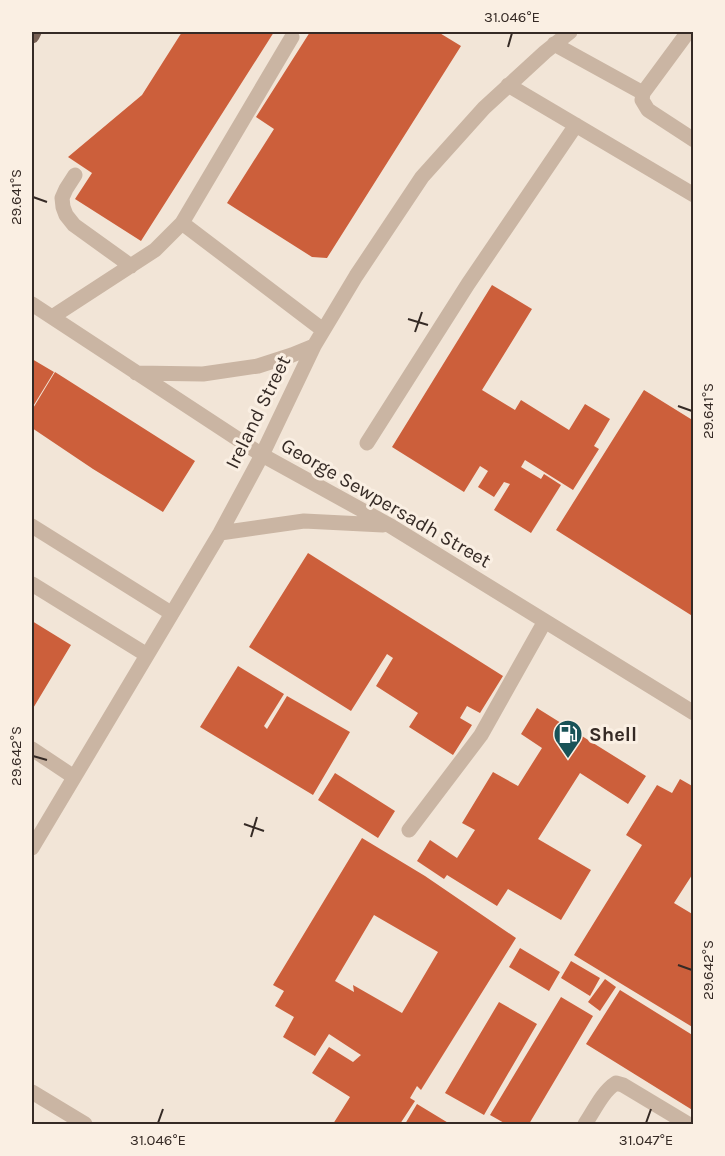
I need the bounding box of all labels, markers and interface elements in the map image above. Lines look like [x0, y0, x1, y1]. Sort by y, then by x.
text: 31.046°E [484, 8, 540, 26]
text: 29.641°S [7, 169, 25, 225]
street label: Ireland Street [221, 351, 296, 472]
text: 29.641°S [699, 383, 717, 439]
street label: George Sewpersadh Street [277, 433, 495, 573]
fuel station icon: Shell [552, 718, 584, 760]
place label: Shell [589, 723, 637, 746]
text: 29.642°S [7, 726, 25, 786]
text: 29.642°S [699, 940, 717, 1000]
text: 31.046°E [130, 1131, 186, 1149]
text: 31.047°E [619, 1131, 673, 1149]

